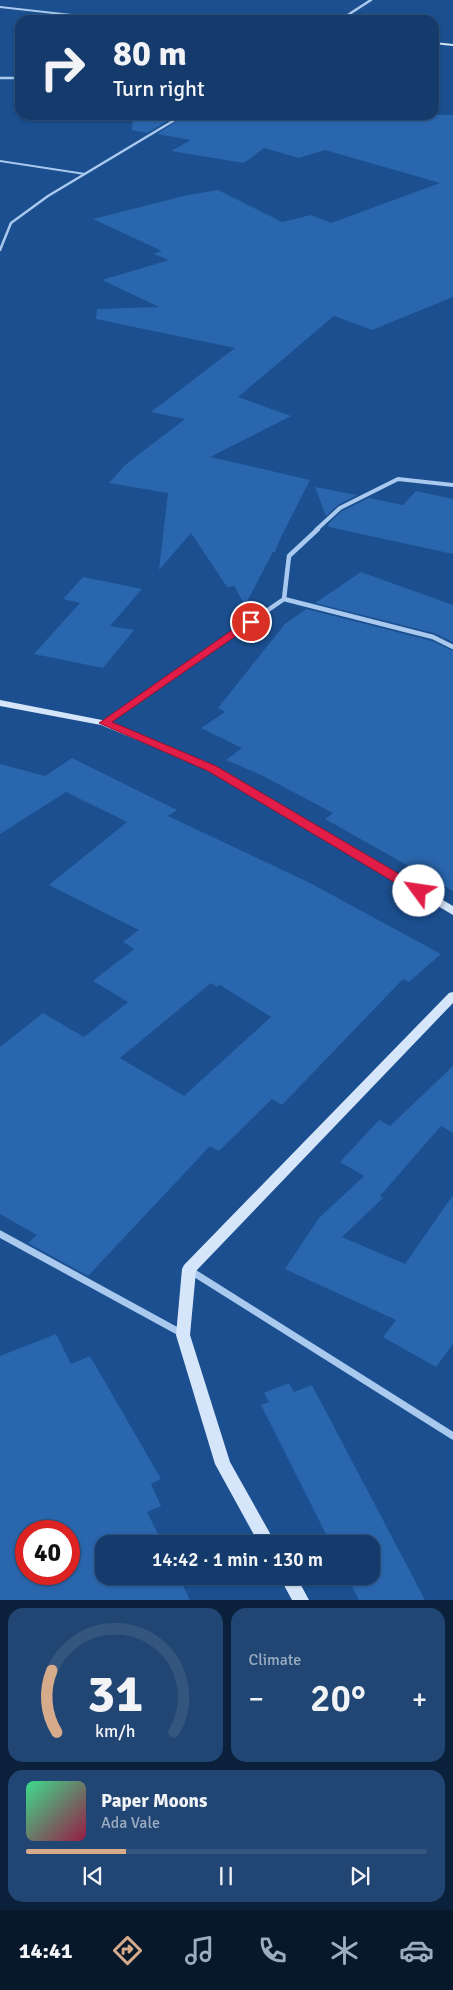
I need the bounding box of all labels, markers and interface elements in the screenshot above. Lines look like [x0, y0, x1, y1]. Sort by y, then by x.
text: 80 m [113, 32, 187, 75]
icon: right [30, 35, 95, 100]
text: Turn right [113, 75, 205, 102]
pin [230, 601, 272, 643]
icon: arrive [237, 608, 265, 636]
position arrow [392, 864, 444, 916]
speed limit sign: 40 [15, 1520, 80, 1585]
text: 14:42 · 1 min · 130 m [152, 1548, 323, 1572]
text: Climate [249, 1650, 301, 1670]
text: 31 [87, 1662, 143, 1726]
text: 20° [310, 1675, 366, 1722]
text: − [249, 1682, 264, 1716]
text: + [412, 1682, 427, 1716]
text: km/h [95, 1720, 135, 1742]
text: Paper Moons [101, 1789, 207, 1813]
text: Ada Vale [101, 1813, 160, 1833]
icon: previous [79, 1862, 107, 1890]
icon: pause [212, 1862, 240, 1890]
icon: next [346, 1862, 374, 1890]
icon: directions [110, 1933, 145, 1968]
icon: music [182, 1933, 217, 1968]
icon: phone [255, 1933, 290, 1968]
icon: climate [327, 1933, 362, 1968]
icon: car [399, 1933, 434, 1968]
text: 14:41 [19, 1937, 73, 1964]

